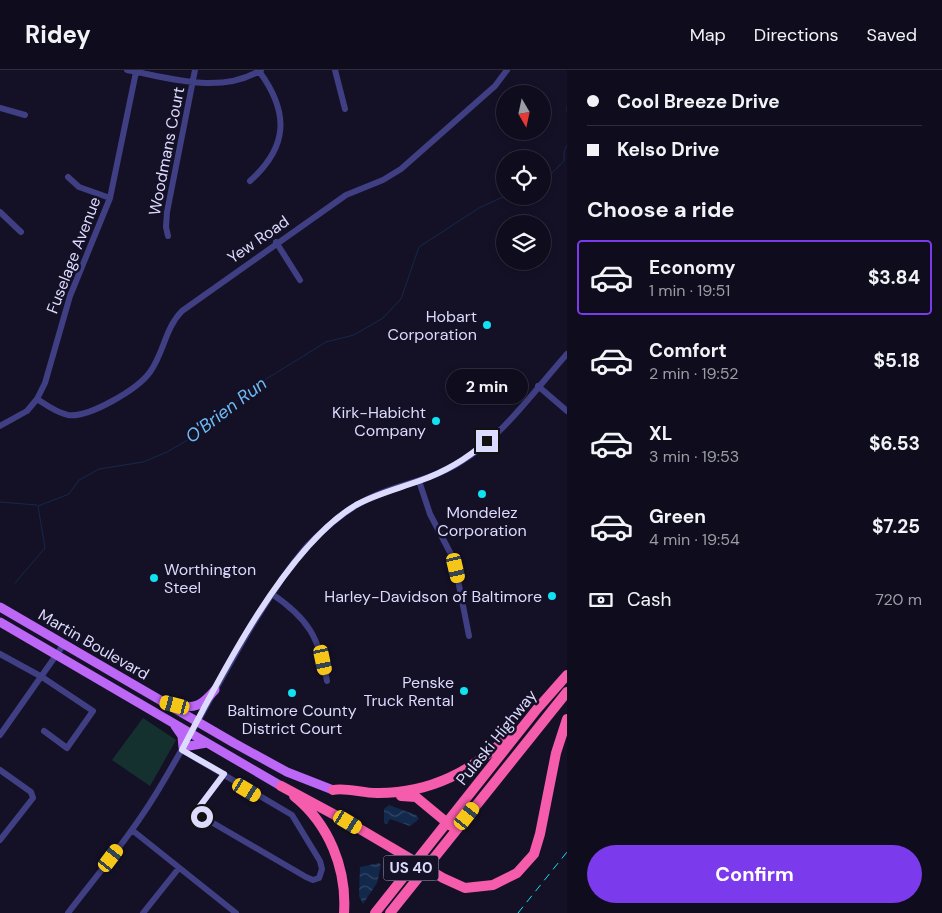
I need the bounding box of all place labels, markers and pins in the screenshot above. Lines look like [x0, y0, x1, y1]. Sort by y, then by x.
place label: Hobart Corporation [387, 306, 477, 345]
marker: Hobart Corporation [481, 319, 493, 331]
place label: Kirk-Habicht Company [332, 402, 426, 441]
marker: Kirk-Habicht Company [430, 415, 442, 427]
marker: Mondelez Corporation [476, 488, 488, 500]
place label: Mondelez Corporation [437, 502, 527, 541]
place label: Worthington Steel [164, 559, 256, 598]
marker: Worthington Steel [148, 572, 160, 584]
place label: Harley-Davidson of Baltimore [324, 586, 542, 607]
marker: Harley-Davidson of Baltimore [546, 590, 558, 602]
place label: Penske Truck Rental [364, 672, 454, 711]
marker: Penske Truck Rental [458, 685, 470, 697]
marker: Baltimore County District Court [286, 687, 298, 699]
place label: Baltimore County District Court [227, 700, 357, 739]

